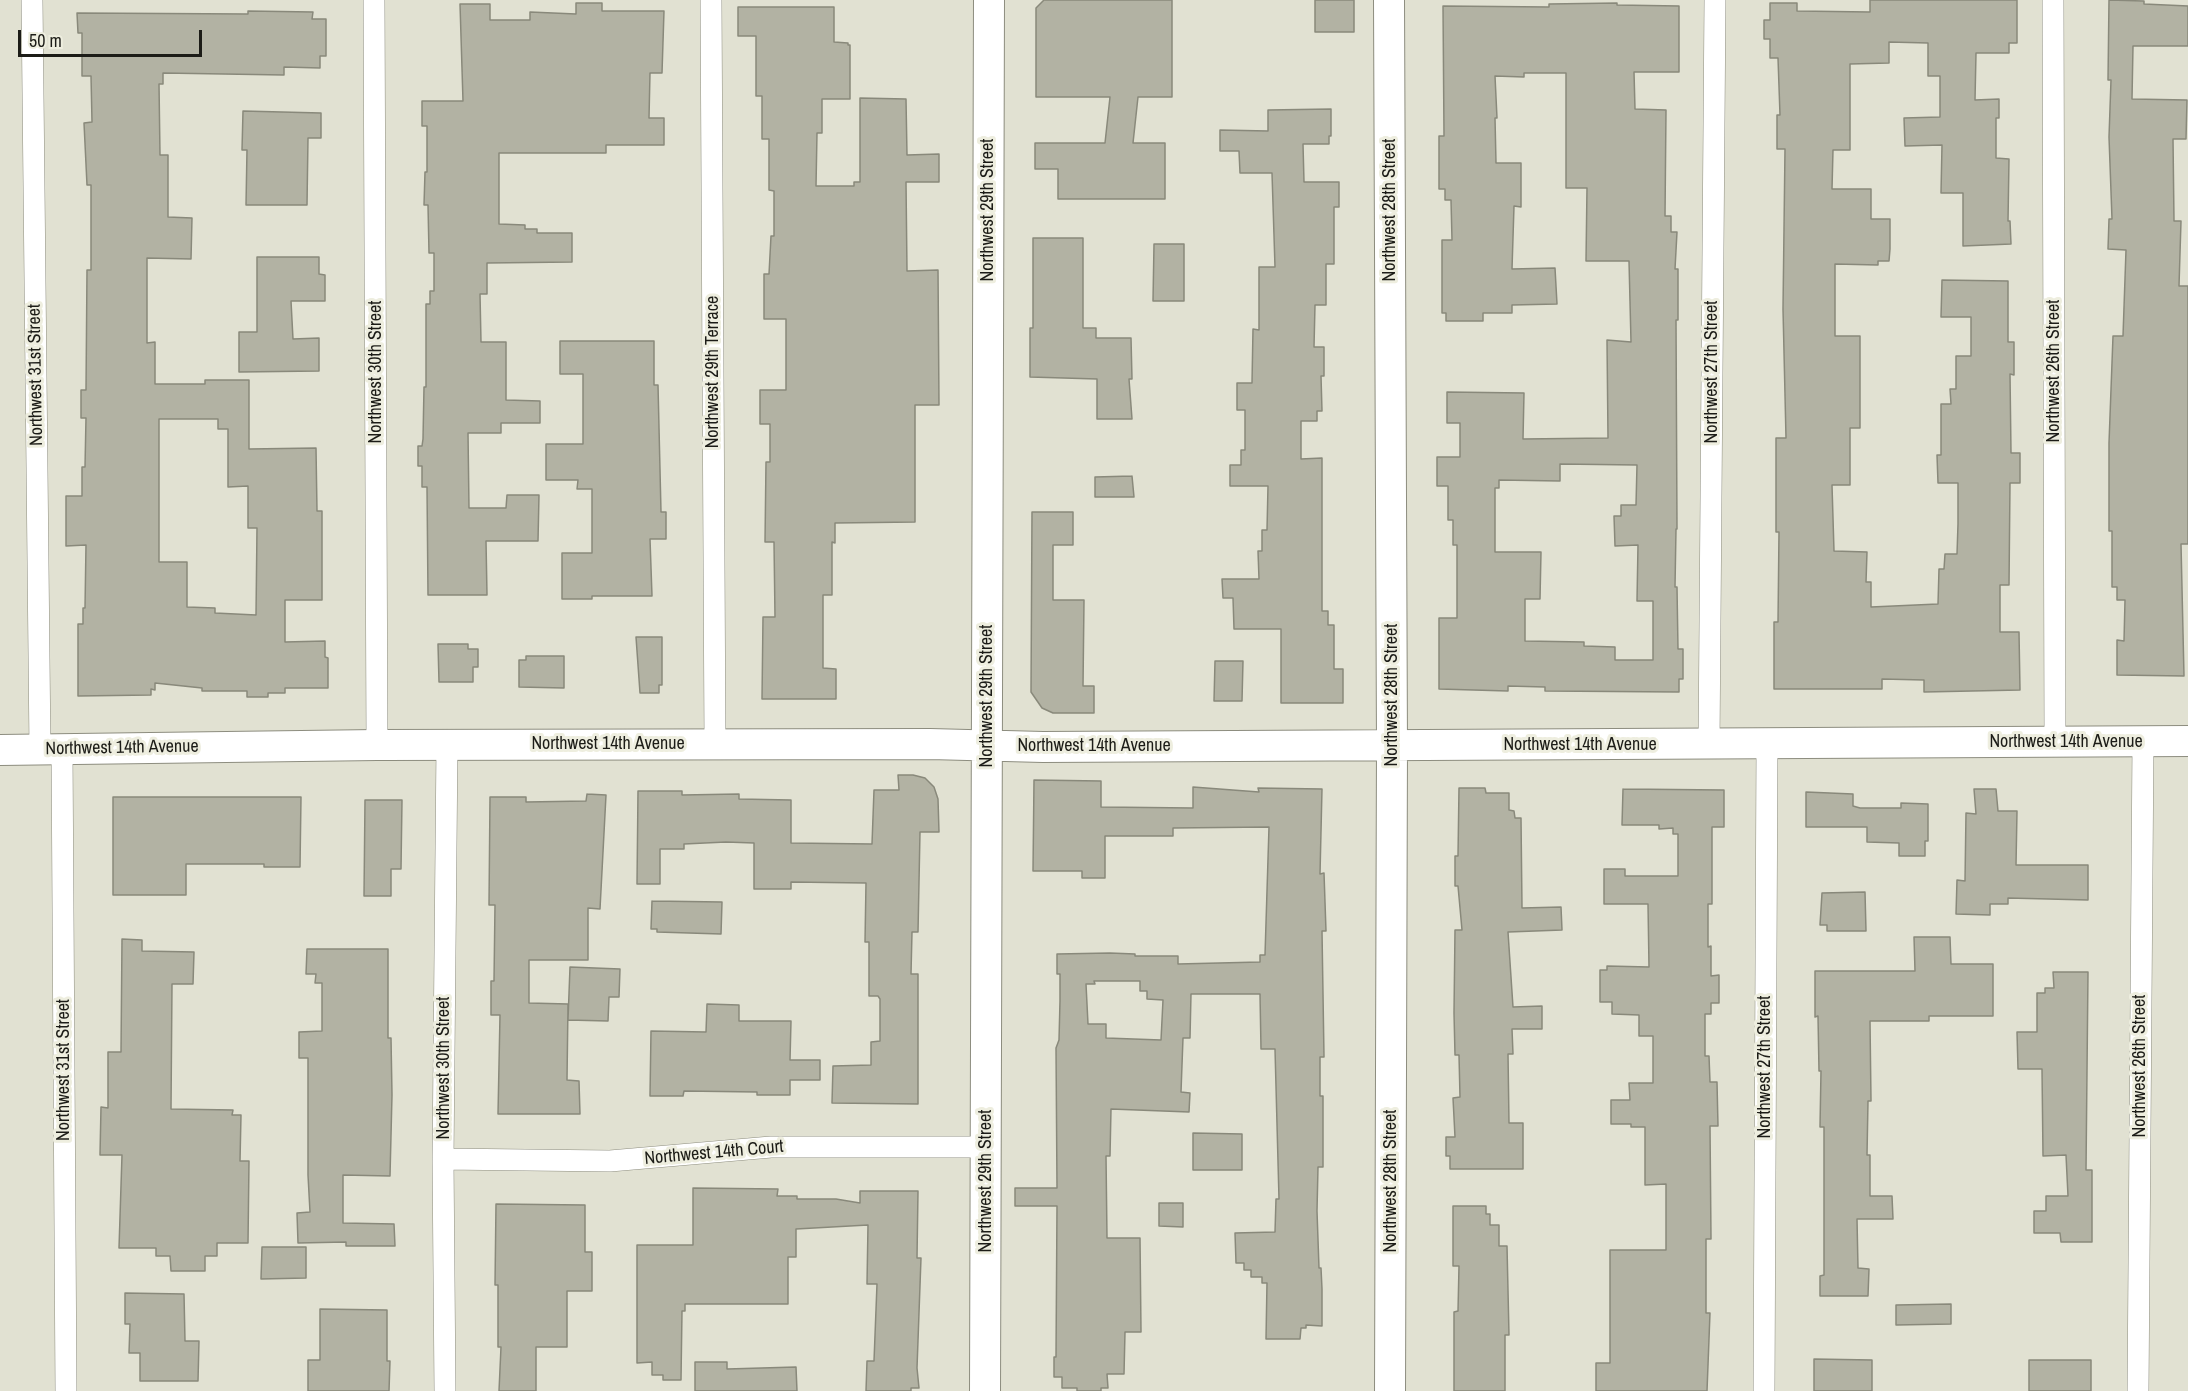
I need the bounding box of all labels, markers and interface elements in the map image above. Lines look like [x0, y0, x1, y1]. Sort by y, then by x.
scale bar [21, 18, 206, 56]
text: 50 m [29, 28, 62, 53]
street label: Northwest 29th Street [977, 139, 999, 281]
street label: Northwest 28th Street [1379, 139, 1401, 281]
street label: Northwest 29th Terrace [702, 296, 724, 448]
street label: Northwest 26th Street [2043, 300, 2065, 442]
street label: Northwest 30th Street [365, 301, 387, 443]
street label: Northwest 27th Street [1701, 301, 1723, 443]
street label: Northwest 31st Street [24, 304, 48, 446]
street label: Northwest 28th Street [1381, 624, 1403, 766]
street label: Northwest 29th Street [976, 625, 998, 767]
street label: Northwest 14th Avenue [1989, 731, 2143, 753]
street label: Northwest 14th Avenue [531, 733, 685, 755]
street label: Northwest 14th Avenue [1503, 734, 1657, 756]
street label: Northwest 14th Avenue [1017, 735, 1171, 757]
street label: Northwest 14th Avenue [45, 736, 199, 760]
street label: Northwest 26th Street [2129, 995, 2151, 1137]
street label: Northwest 27th Street [1754, 996, 1776, 1138]
street label: Northwest 30th Street [433, 997, 455, 1139]
street label: Northwest 31st Street [53, 999, 75, 1141]
street label: Northwest 29th Street [975, 1110, 997, 1252]
street label: Northwest 28th Street [1380, 1110, 1402, 1252]
street label: Northwest 14th Court [644, 1136, 784, 1170]

